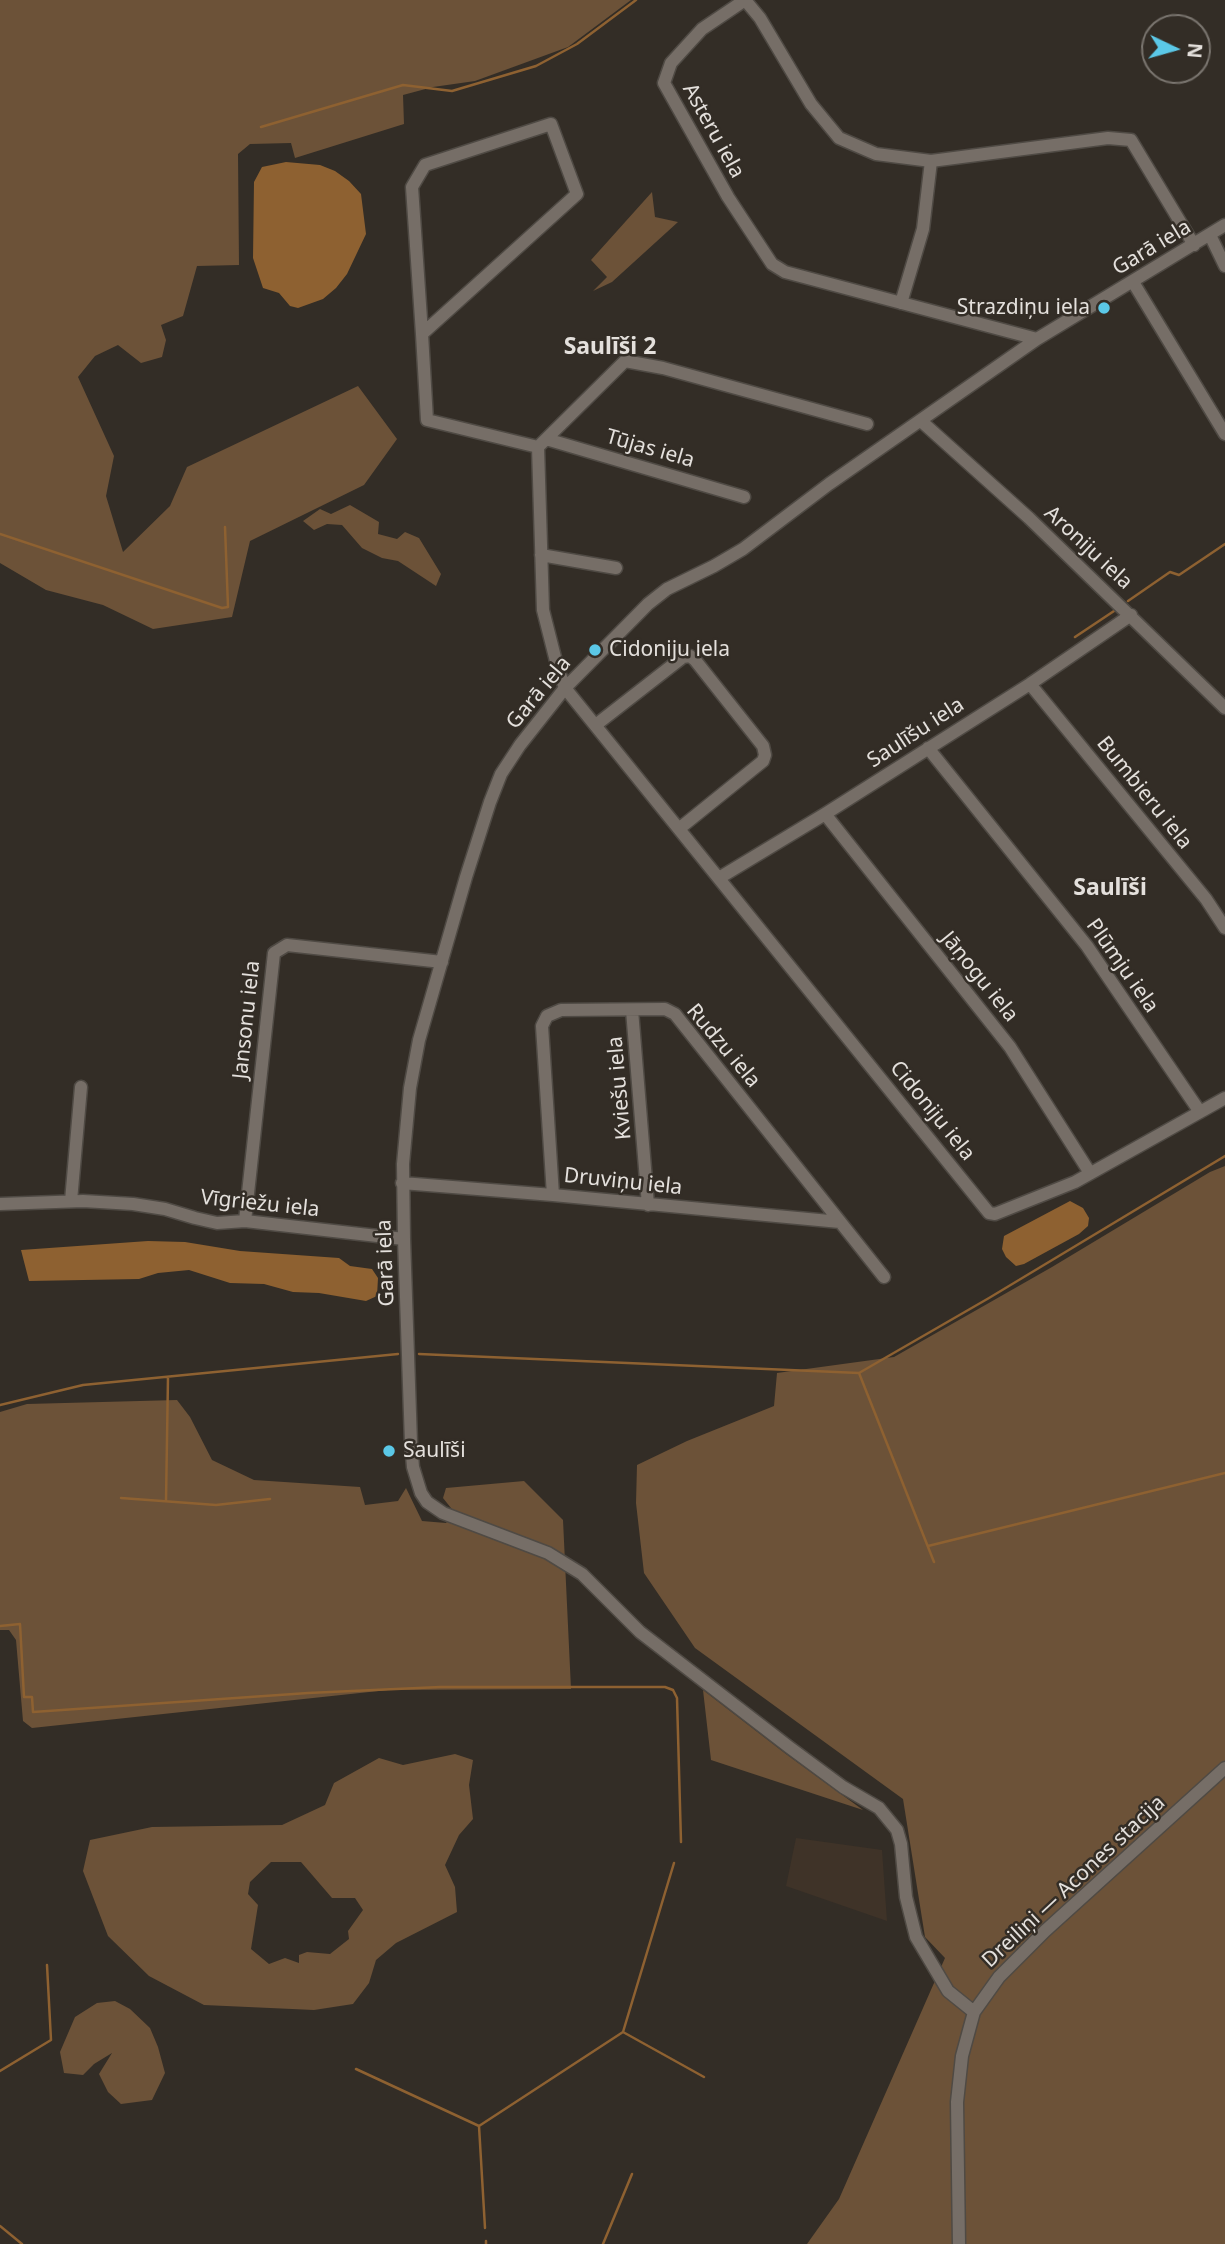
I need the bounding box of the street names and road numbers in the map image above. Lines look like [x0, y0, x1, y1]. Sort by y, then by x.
street label: Asteru iela [677, 79, 749, 183]
street label: Garā iela [1108, 215, 1196, 281]
street label: Tūjas iela [603, 424, 697, 474]
street label: Aroniju iela [1039, 501, 1137, 595]
street label: Garā iela [501, 652, 577, 734]
street label: Saulīšu iela [863, 692, 969, 774]
street label: Bumbieru iela [1091, 731, 1197, 855]
street label: Plūmju iela [1080, 914, 1164, 1018]
street label: Jāņogu iela [935, 927, 1023, 1027]
street label: Jansonu iela [228, 959, 266, 1081]
street label: Rudzu iela [681, 999, 765, 1093]
street label: Kviešu iela [603, 1035, 637, 1141]
street label: Cidoniju iela [884, 1056, 980, 1166]
street label: Druviņu iela [563, 1163, 683, 1201]
street label: Vīgriežu iela [199, 1185, 321, 1223]
street label: Garā iela [372, 1219, 400, 1307]
street label: Dreiliņi — Acones stacija [977, 1791, 1171, 1973]

